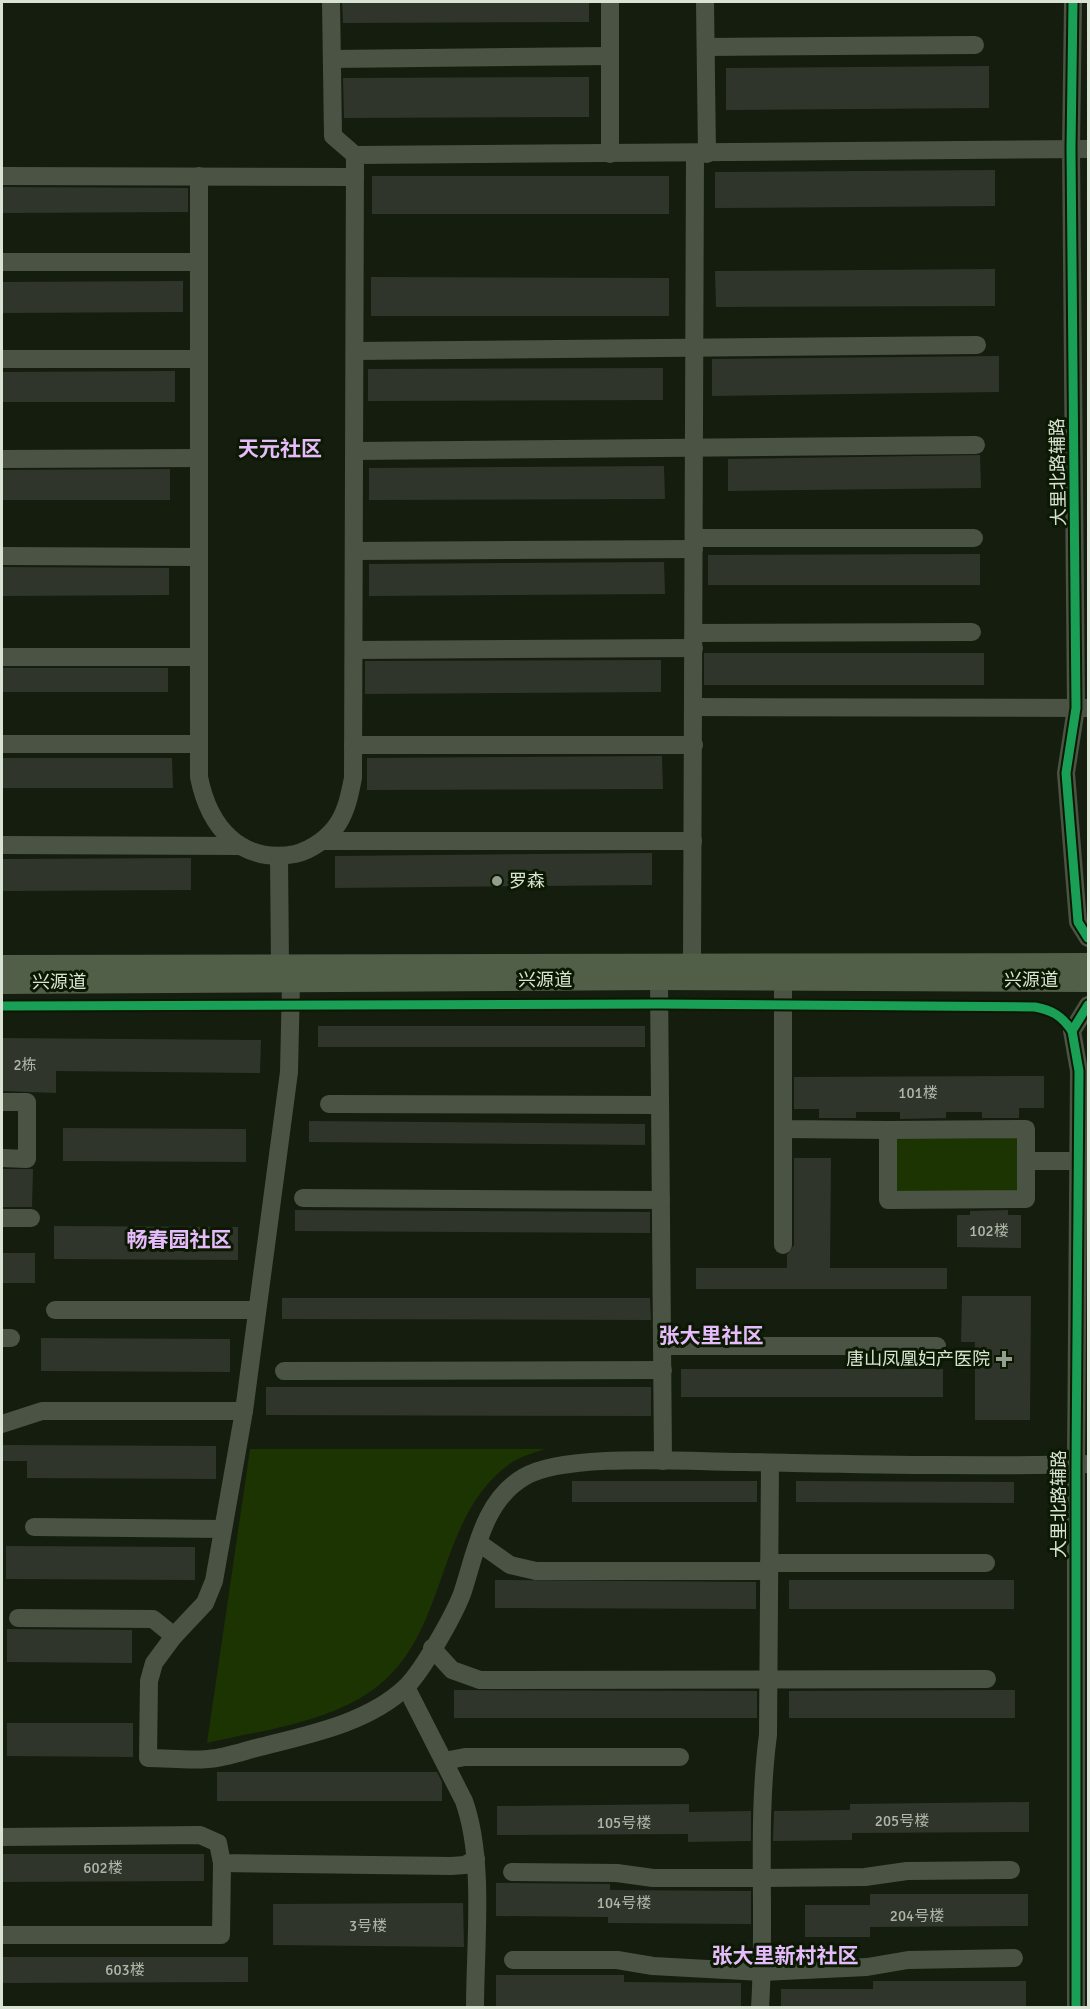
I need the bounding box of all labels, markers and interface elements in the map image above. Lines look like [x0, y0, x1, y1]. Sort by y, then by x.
street label: 大里北路辅路 [1046, 418, 1070, 526]
district label: 天元社区 [238, 436, 322, 462]
place label: 罗森 [509, 870, 545, 892]
marker: 罗森 [490, 874, 504, 888]
street label: 兴源道 [518, 969, 572, 991]
street label: 兴源道 [1004, 969, 1058, 991]
street label: 兴源道 [32, 971, 86, 993]
house number: 2栋 [13, 1056, 37, 1074]
house number: 101楼 [898, 1084, 938, 1102]
house number: 102楼 [969, 1222, 1009, 1240]
district label: 畅春园社区 [127, 1227, 232, 1253]
district label: 张大里社区 [659, 1323, 764, 1349]
place label: 唐山凤凰妇产医院 [846, 1348, 990, 1370]
marker: 唐山凤凰妇产医院 [995, 1350, 1013, 1368]
street label: 大里北路辅路 [1048, 1450, 1070, 1558]
house number: 205号楼 [875, 1812, 929, 1830]
house number: 105号楼 [597, 1814, 651, 1832]
house number: 602楼 [83, 1859, 123, 1877]
house number: 104号楼 [597, 1894, 651, 1912]
house number: 204号楼 [890, 1907, 944, 1925]
house number: 3号楼 [349, 1917, 387, 1935]
district label: 张大里新村社区 [712, 1943, 859, 1969]
house number: 603楼 [105, 1961, 145, 1979]

